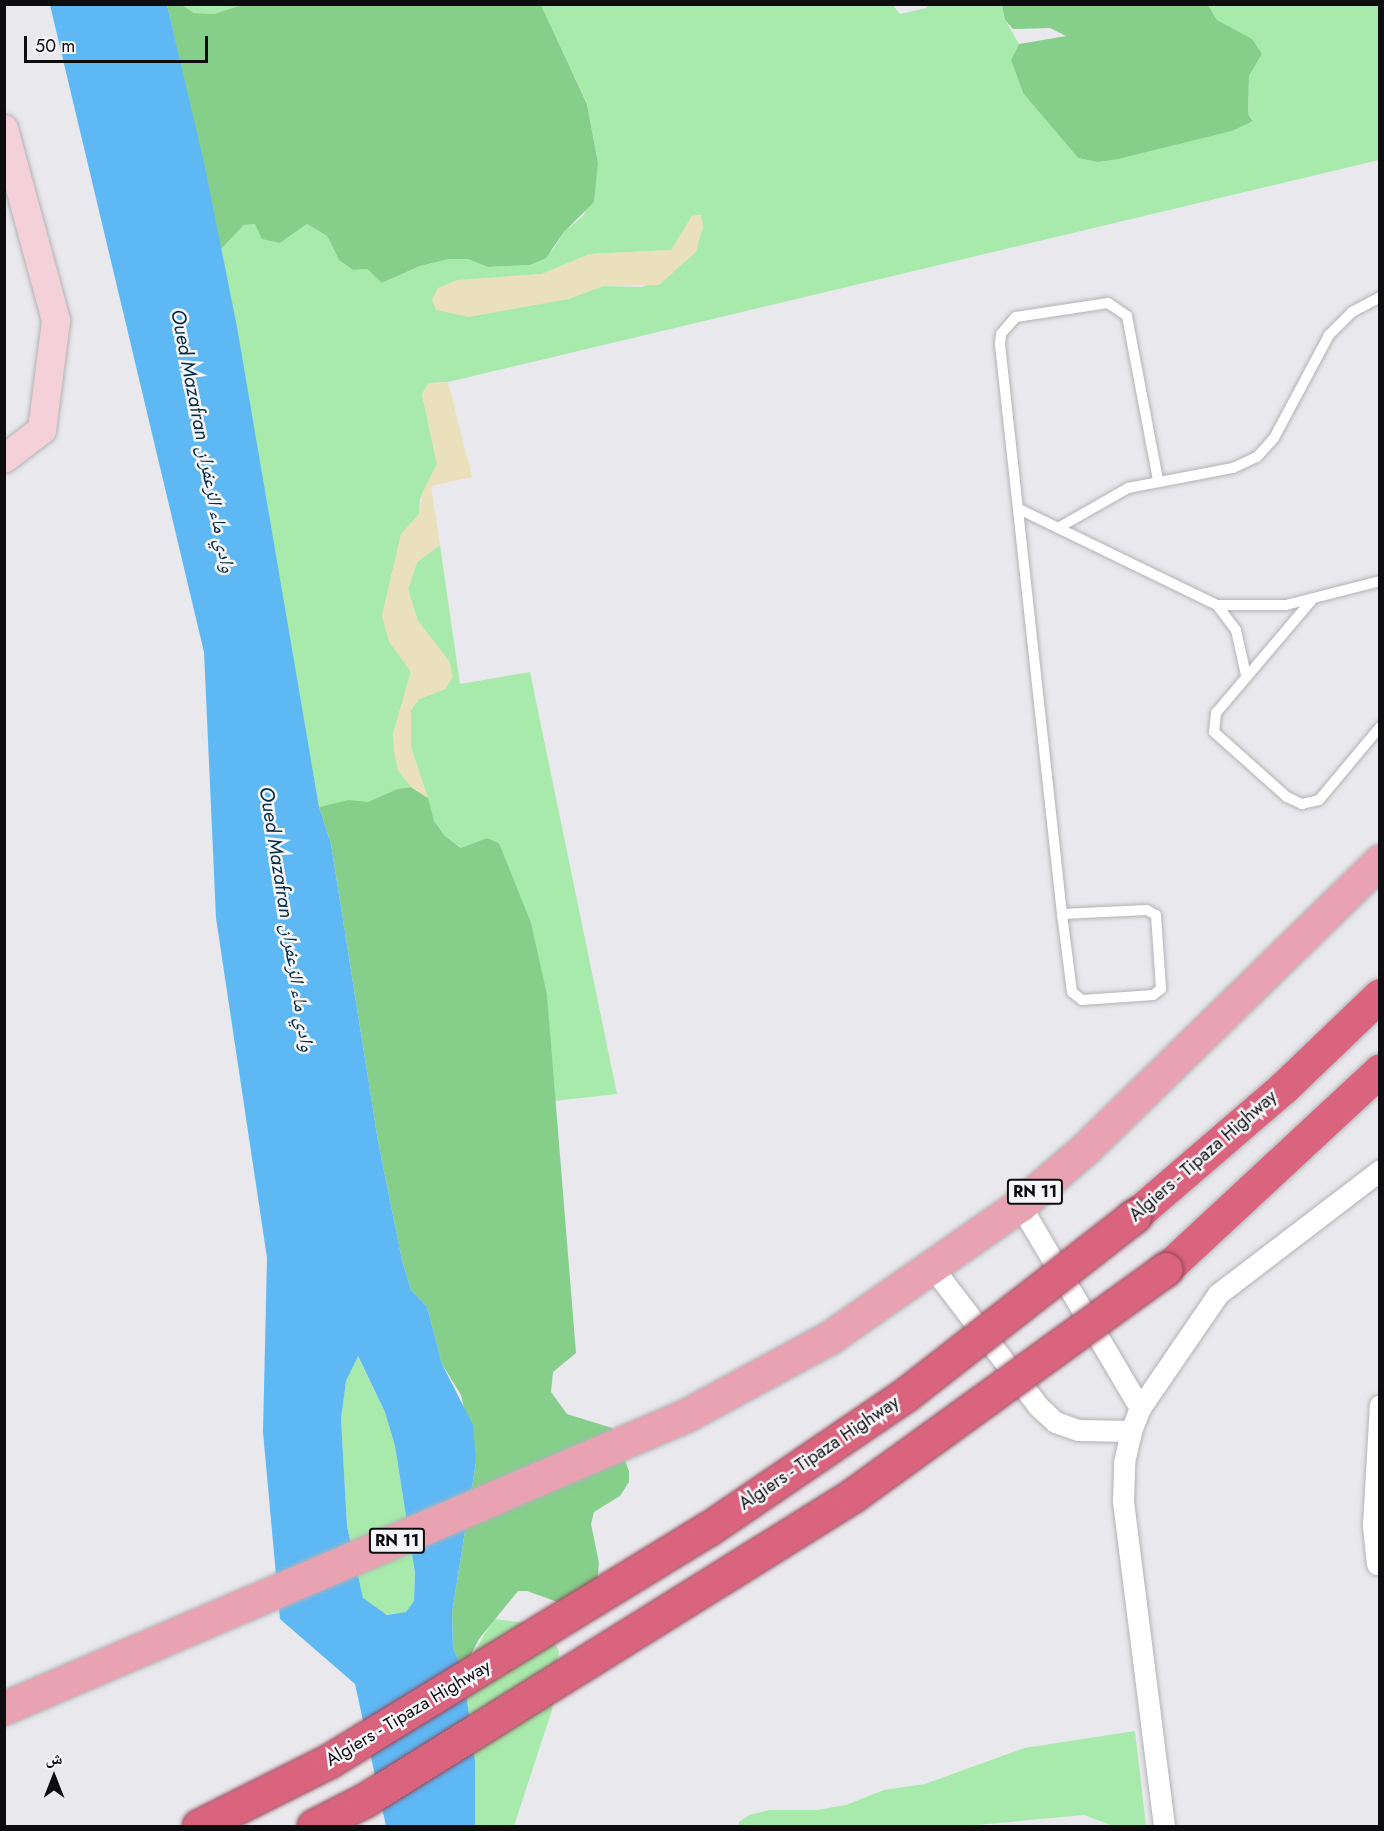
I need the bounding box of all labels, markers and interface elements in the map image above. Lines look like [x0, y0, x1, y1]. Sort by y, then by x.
scale bar [27, 24, 212, 62]
text: 50 m [35, 33, 75, 59]
water label: Oued Mazafran وادي ماء الزعفران [166, 307, 240, 575]
water label: Oued Mazafran وادي ماء الزعفران [254, 785, 320, 1053]
street label: Algiers - Tipaza Highway [1125, 1086, 1281, 1226]
road number: RN 11 [1006, 1179, 1064, 1205]
street label: Algiers - Tipaza Highway [735, 1391, 903, 1515]
road number: RN 11 [368, 1528, 426, 1554]
street label: Algiers - Tipaza Highway [322, 1655, 494, 1771]
north arrow [24, 1747, 84, 1807]
text: ش [46, 1747, 62, 1770]

